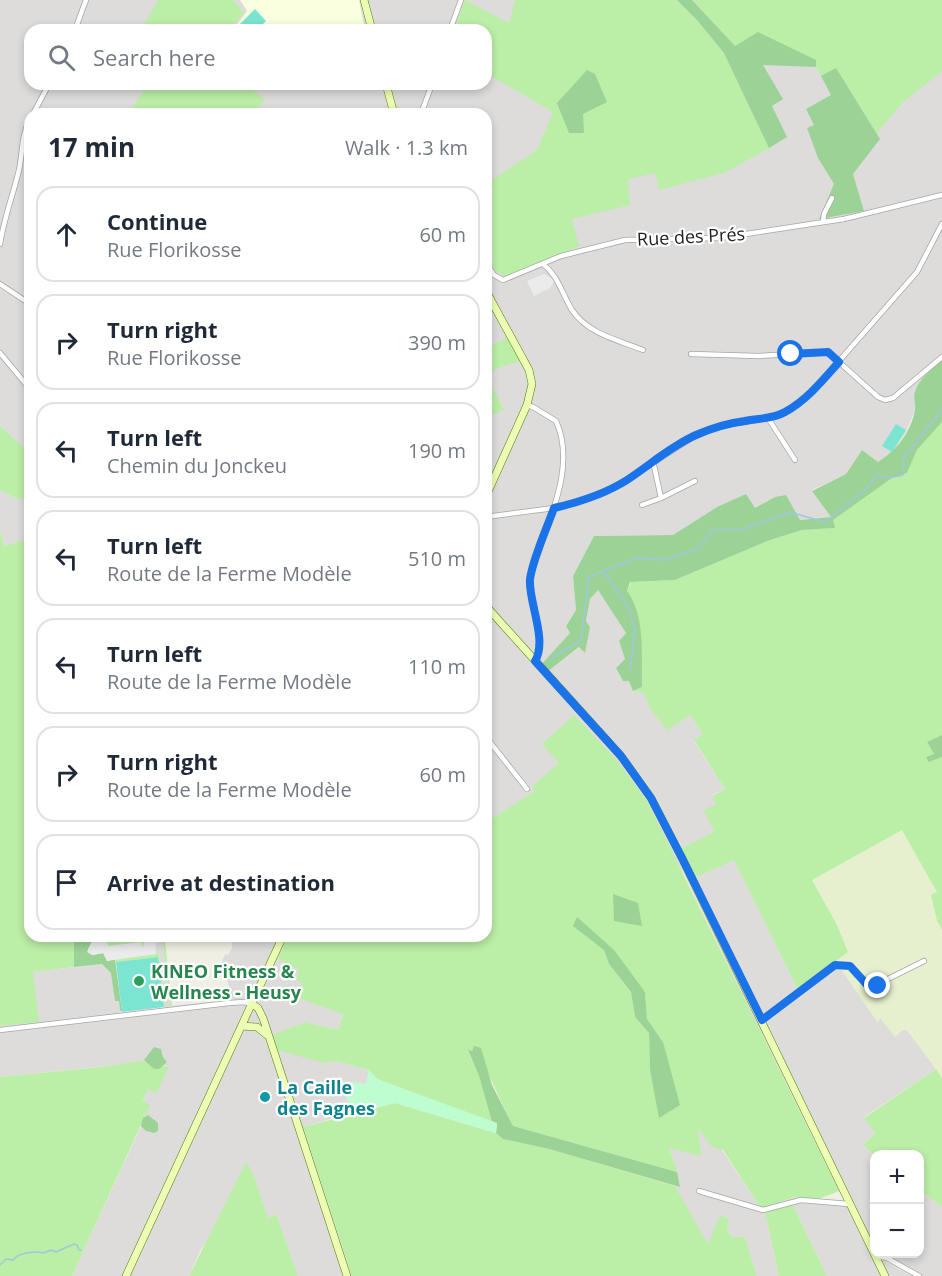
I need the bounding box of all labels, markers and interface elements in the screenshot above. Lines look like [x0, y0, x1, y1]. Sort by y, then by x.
search box [24, 24, 492, 90]
icon: search [45, 41, 78, 74]
text: Search here [93, 42, 216, 72]
text: 17 min [48, 129, 135, 165]
text: Walk · 1.3 km [345, 134, 468, 161]
text: Continue [107, 206, 207, 236]
icon: ahead [50, 218, 83, 251]
text: 60 m [419, 221, 466, 248]
street label: Rue des Prés [636, 221, 746, 251]
text: Rue Florikosse [107, 236, 242, 263]
text: Turn right [107, 314, 218, 344]
icon: right [50, 326, 83, 359]
text: 390 m [408, 329, 466, 356]
route start [777, 340, 803, 366]
text: Rue Florikosse [107, 344, 242, 371]
text: Turn left [107, 422, 202, 452]
icon: left [50, 434, 83, 467]
text: 190 m [408, 437, 466, 464]
text: Chemin du Jonckeu [107, 452, 287, 479]
text: Turn left [107, 530, 202, 560]
icon: left [50, 542, 83, 575]
text: 510 m [408, 545, 466, 572]
text: Route de la Ferme Modèle [107, 560, 352, 587]
text: Turn left [107, 638, 202, 668]
icon: left [50, 650, 83, 683]
text: 110 m [408, 653, 466, 680]
text: Route de la Ferme Modèle [107, 668, 352, 695]
text: Turn right [107, 746, 218, 776]
icon: right [50, 758, 83, 791]
text: 60 m [419, 761, 466, 788]
text: Route de la Ferme Modèle [107, 776, 352, 803]
icon: arrive [50, 866, 83, 899]
text: Arrive at destination [107, 867, 335, 897]
place label: KINEO Fitness & Wellness - Heusy [151, 959, 302, 1004]
route end [864, 972, 890, 998]
marker: KINEO Fitness & Wellness - Heusy [132, 974, 146, 988]
place label: La Caille des Fagnes [277, 1075, 375, 1120]
marker: La Caille des Fagnes [258, 1090, 272, 1104]
map controls [870, 1150, 924, 1258]
button: + [870, 1150, 924, 1204]
button: − [870, 1204, 924, 1258]

